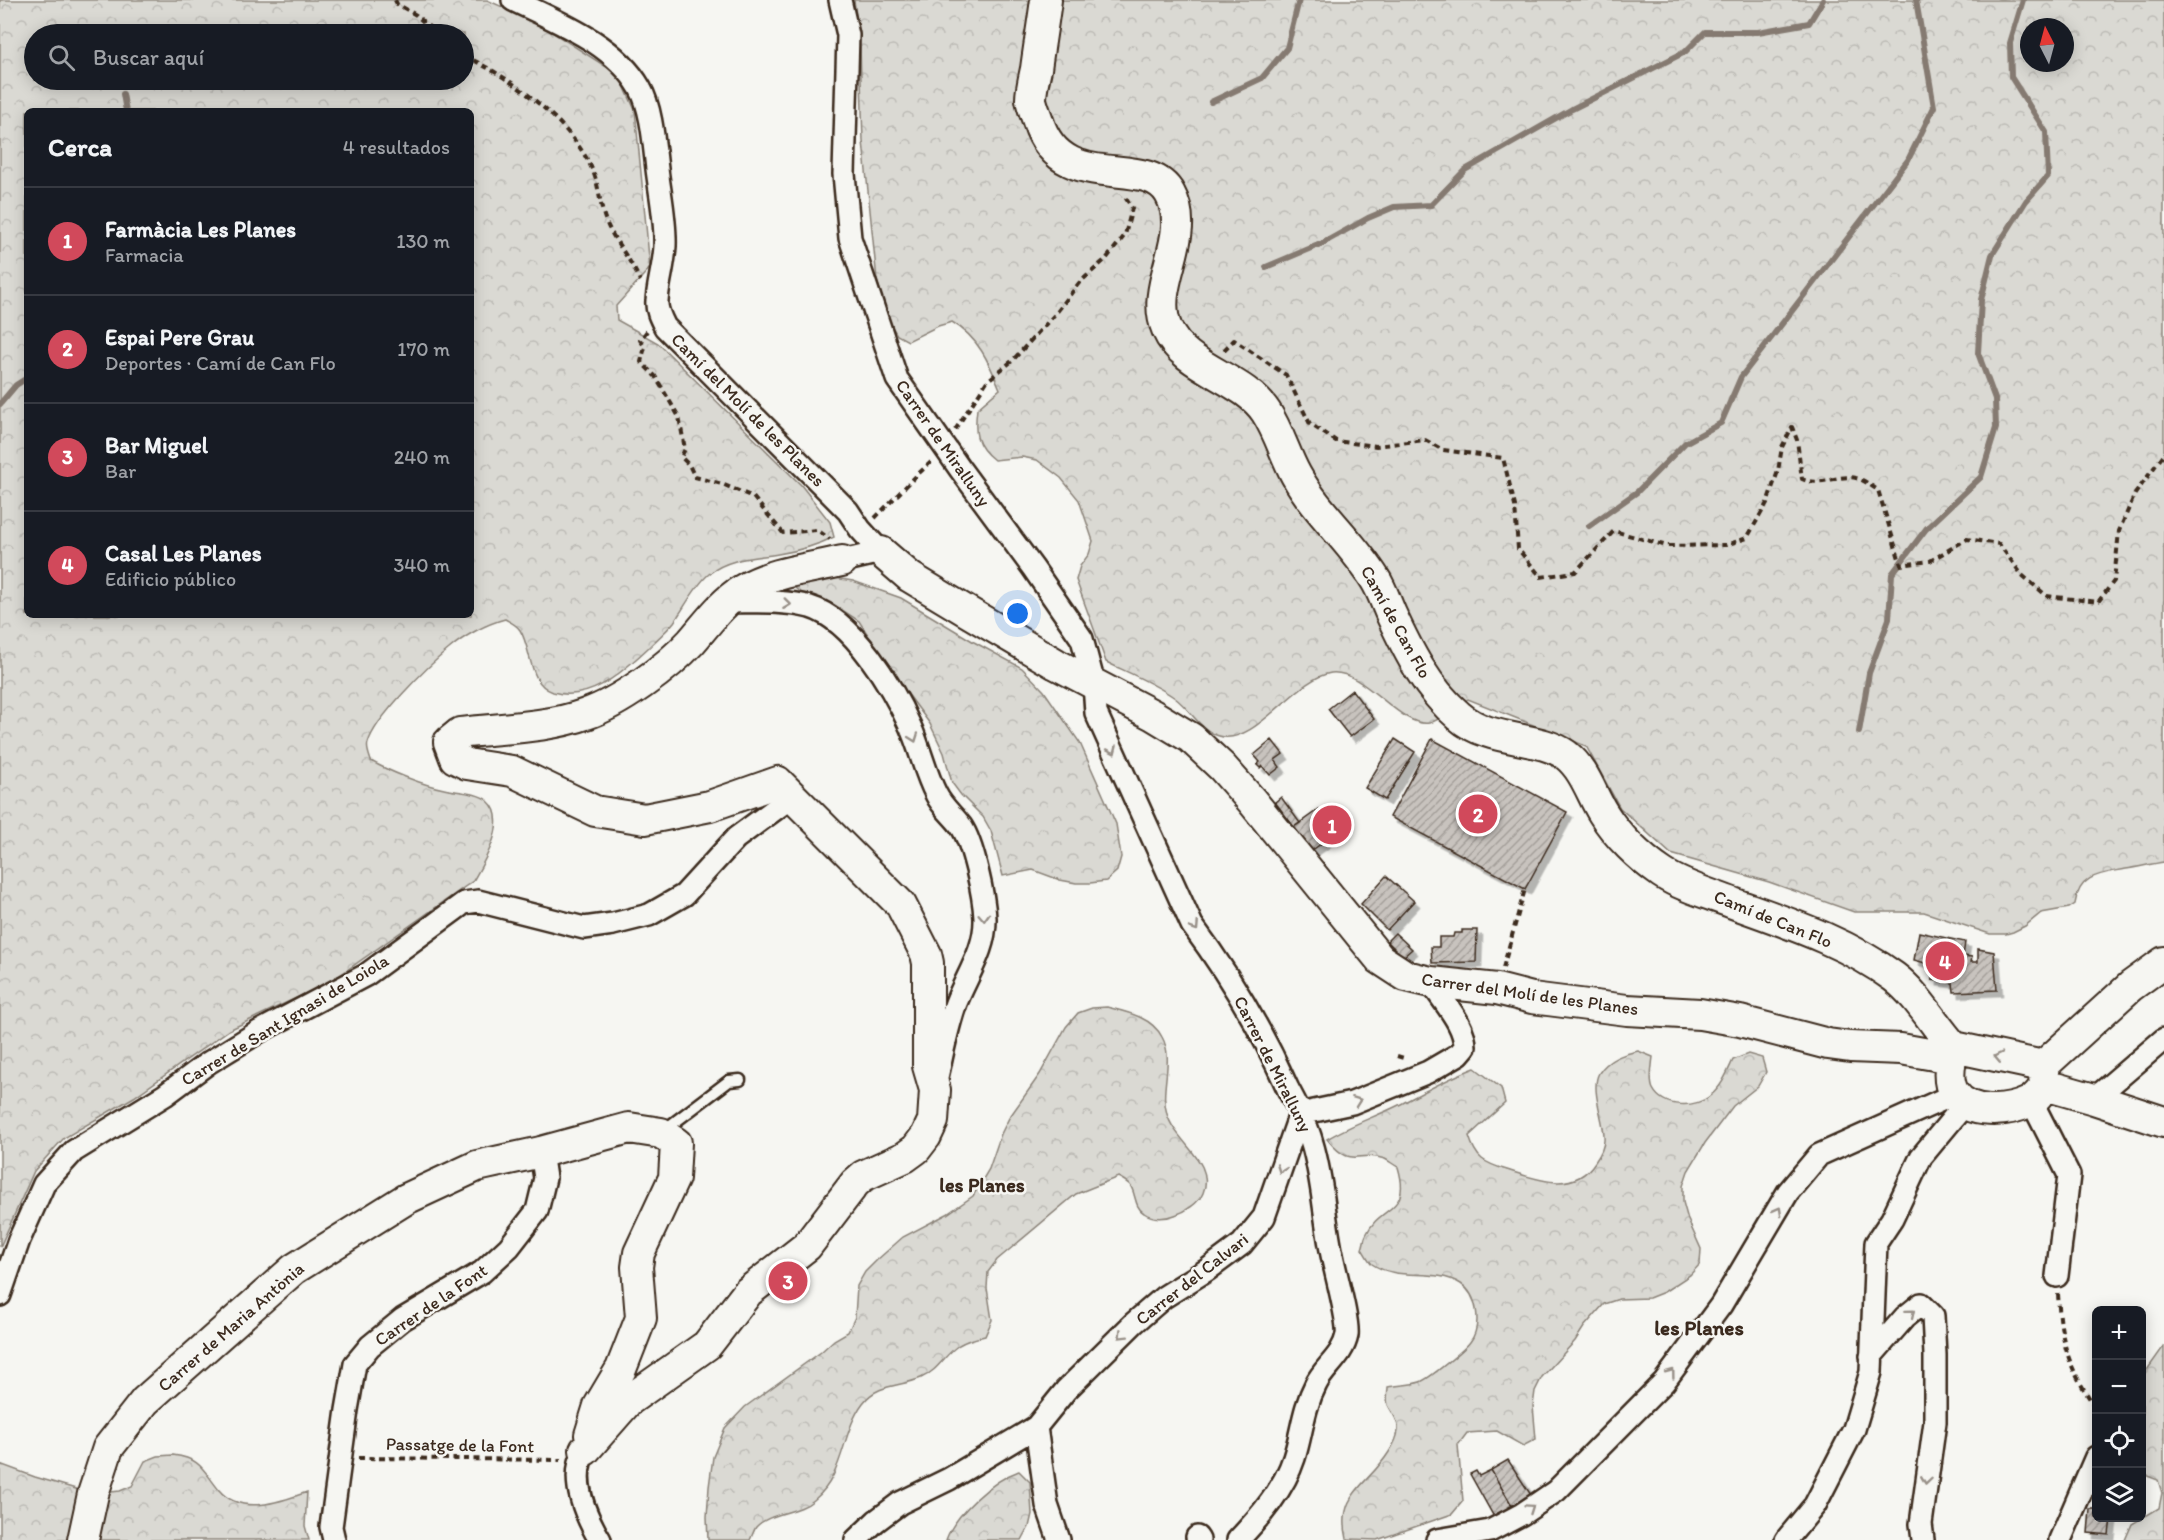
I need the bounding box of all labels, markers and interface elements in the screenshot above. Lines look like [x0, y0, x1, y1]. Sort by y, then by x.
north arrow [2020, 18, 2074, 72]
search box [24, 24, 474, 90]
icon: search [45, 41, 78, 74]
text: Buscar aquí [93, 44, 204, 71]
text: Cerca [48, 131, 112, 163]
text: 4 resultados [343, 135, 450, 159]
text: Farmàcia Les Planes [105, 216, 296, 243]
text: 1 [63, 229, 72, 253]
text: 130 m [396, 229, 450, 253]
text: Farmacia [105, 243, 184, 267]
text: Espai Pere Grau [105, 324, 254, 351]
street label: Camí del Molí de les Planes [666, 328, 830, 492]
text: 2 [62, 337, 73, 361]
text: 170 m [397, 337, 450, 361]
text: Deportes · Camí de Can Flo [105, 351, 336, 375]
street label: Carrer de Miralluny [891, 375, 995, 511]
text: Bar Miguel [105, 432, 208, 459]
text: 3 [62, 445, 73, 469]
text: 240 m [394, 445, 450, 469]
text: Bar [105, 459, 136, 483]
text: Casal Les Planes [105, 540, 262, 567]
text: 4 [61, 553, 74, 577]
text: 340 m [393, 553, 450, 577]
street label: Camí de Can Flo [1356, 562, 1436, 682]
text: Edificio público [105, 567, 236, 591]
one-way arrow [782, 597, 792, 610]
your location [1003, 599, 1032, 628]
one-way arrow [907, 733, 920, 743]
one-way arrow [1105, 744, 1117, 755]
pin: 2 [1458, 792, 1498, 836]
pin: 1 [1312, 802, 1352, 848]
street label: Camí de Can Flo [1711, 885, 1835, 953]
one-way arrow [977, 912, 990, 921]
one-way arrow [1187, 921, 1199, 931]
pin: 4 [1926, 938, 1964, 984]
street label: Carrer de Sant Ignasi de Loiola [177, 949, 393, 1091]
street label: Carrer del Molí de les Planes [1420, 968, 1640, 1020]
street label: Carrer de Miralluny [1229, 992, 1317, 1136]
one-way arrow [1994, 1051, 2004, 1064]
one-way arrow [1351, 1095, 1362, 1108]
one-way arrow [1275, 1164, 1288, 1174]
district label: les Planes [939, 1173, 1025, 1197]
one-way arrow [1770, 1206, 1782, 1217]
street label: Carrer del Calvari [1131, 1228, 1253, 1330]
street label: Carrer de Maria Antònia [153, 1257, 309, 1396]
pin: 3 [768, 1258, 808, 1304]
street label: Carrer de la Font [370, 1259, 492, 1351]
map controls [2092, 1306, 2146, 1522]
button: + [2092, 1306, 2146, 1360]
one-way arrow [1904, 1309, 1915, 1320]
district label: les Planes [1654, 1315, 1744, 1340]
one-way arrow [1118, 1328, 1129, 1339]
button: − [2092, 1360, 2146, 1414]
one-way arrow [1663, 1369, 1674, 1380]
button: locate [2092, 1414, 2146, 1468]
street label: Passatge de la Font [386, 1433, 535, 1457]
button: layers [2092, 1468, 2146, 1522]
one-way arrow [1921, 1476, 1933, 1485]
one-way arrow [1524, 1504, 1535, 1515]

